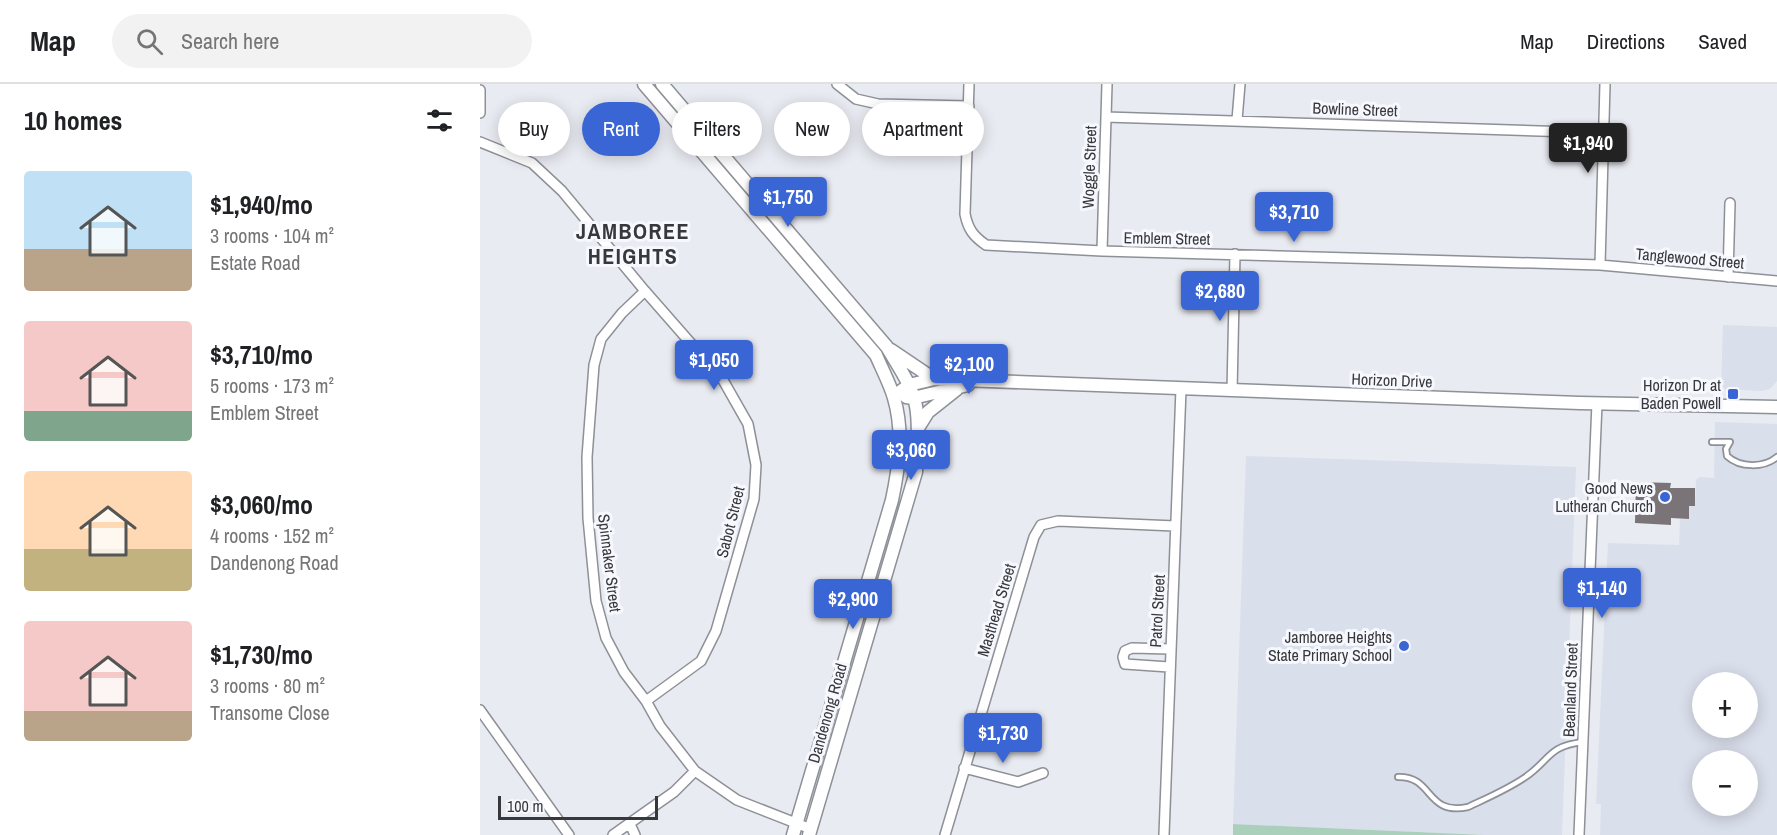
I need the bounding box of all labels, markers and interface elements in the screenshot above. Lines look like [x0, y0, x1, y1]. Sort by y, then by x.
search box [112, 14, 532, 68]
text: Map [30, 22, 76, 60]
icon: search [133, 25, 166, 58]
text: Search here [181, 26, 279, 56]
text: Map [1520, 27, 1554, 56]
text: Directions [1587, 27, 1665, 56]
text: Saved [1698, 27, 1747, 56]
street label: Bowline Street [1312, 97, 1398, 121]
chip: Buy [498, 102, 570, 156]
chip: Rent [582, 102, 660, 156]
chip: Filters [672, 102, 762, 156]
chip: New [774, 102, 850, 156]
chip: Apartment [862, 102, 984, 156]
text: 10 homes [24, 103, 122, 138]
icon: filters [423, 104, 456, 137]
pin: $1,940 [1539, 123, 1637, 174]
street label: Woggle Street [1077, 125, 1101, 209]
text: $1,940 [1563, 129, 1613, 156]
pin: $1,750 [739, 177, 837, 228]
text: $1,750 [763, 183, 813, 210]
text: $1,940/mo [210, 187, 313, 222]
pin: $3,710 [1245, 192, 1343, 243]
icon: home [72, 195, 144, 267]
text: $3,710 [1269, 198, 1319, 225]
district label: JAMBOREE HEIGHTS [576, 216, 690, 271]
text: 3 rooms · 104 m² [210, 222, 334, 249]
street label: Emblem Street [1123, 226, 1211, 250]
street label: Tanglewood Street [1635, 242, 1746, 274]
text: Estate Road [210, 249, 300, 276]
pin: $2,680 [1171, 271, 1269, 322]
text: $2,680 [1195, 277, 1245, 304]
text: $3,710/mo [210, 337, 313, 372]
pin: $1,050 [665, 340, 763, 391]
pin: $2,100 [920, 344, 1018, 395]
icon: home [72, 345, 144, 417]
text: $1,050 [689, 346, 739, 373]
text: $2,100 [944, 350, 994, 377]
street label: Horizon Drive [1351, 368, 1433, 392]
text: 5 rooms · 173 m² [210, 372, 334, 399]
place label: Horizon Dr at Baden Powell [1641, 374, 1721, 414]
marker: Horizon Dr at Baden Powell [1726, 387, 1740, 401]
text: Emblem Street [210, 399, 318, 426]
pin: $3,060 [862, 430, 960, 481]
text: $3,060 [886, 436, 936, 463]
place label: Good News Lutheran Church [1555, 477, 1653, 517]
street label: Sabot Street [711, 484, 750, 560]
text: $3,060/mo [210, 487, 313, 522]
marker: Good News Lutheran Church [1658, 490, 1672, 504]
icon: home [72, 495, 144, 567]
street label: Spinnaker Street [593, 513, 627, 614]
text: 4 rooms · 152 m² [210, 522, 334, 549]
text: Dandenong Road [210, 549, 339, 576]
street label: Masthead Street [971, 560, 1021, 659]
pin: $1,140 [1553, 568, 1651, 619]
street label: Patrol Street [1144, 574, 1170, 648]
text: $1,140 [1577, 574, 1627, 601]
pin: $2,900 [804, 579, 902, 630]
text: $2,900 [828, 585, 878, 612]
place label: Jamboree Heights State Primary School [1268, 626, 1392, 666]
text: $1,730/mo [210, 637, 313, 672]
marker: Jamboree Heights State Primary School [1397, 639, 1411, 653]
street label: Beanland Street [1557, 642, 1583, 737]
icon: home [72, 645, 144, 717]
street label: Dandenong Road [802, 661, 852, 765]
text: 3 rooms · 80 m² [210, 672, 325, 699]
map controls [1692, 672, 1758, 816]
button: + [1692, 672, 1758, 738]
text: Transome Close [210, 699, 330, 726]
pin: $1,730 [954, 713, 1052, 764]
text: $1,730 [978, 719, 1028, 746]
button: − [1692, 750, 1758, 816]
scale bar [498, 793, 658, 820]
text: 100 m [507, 795, 543, 817]

